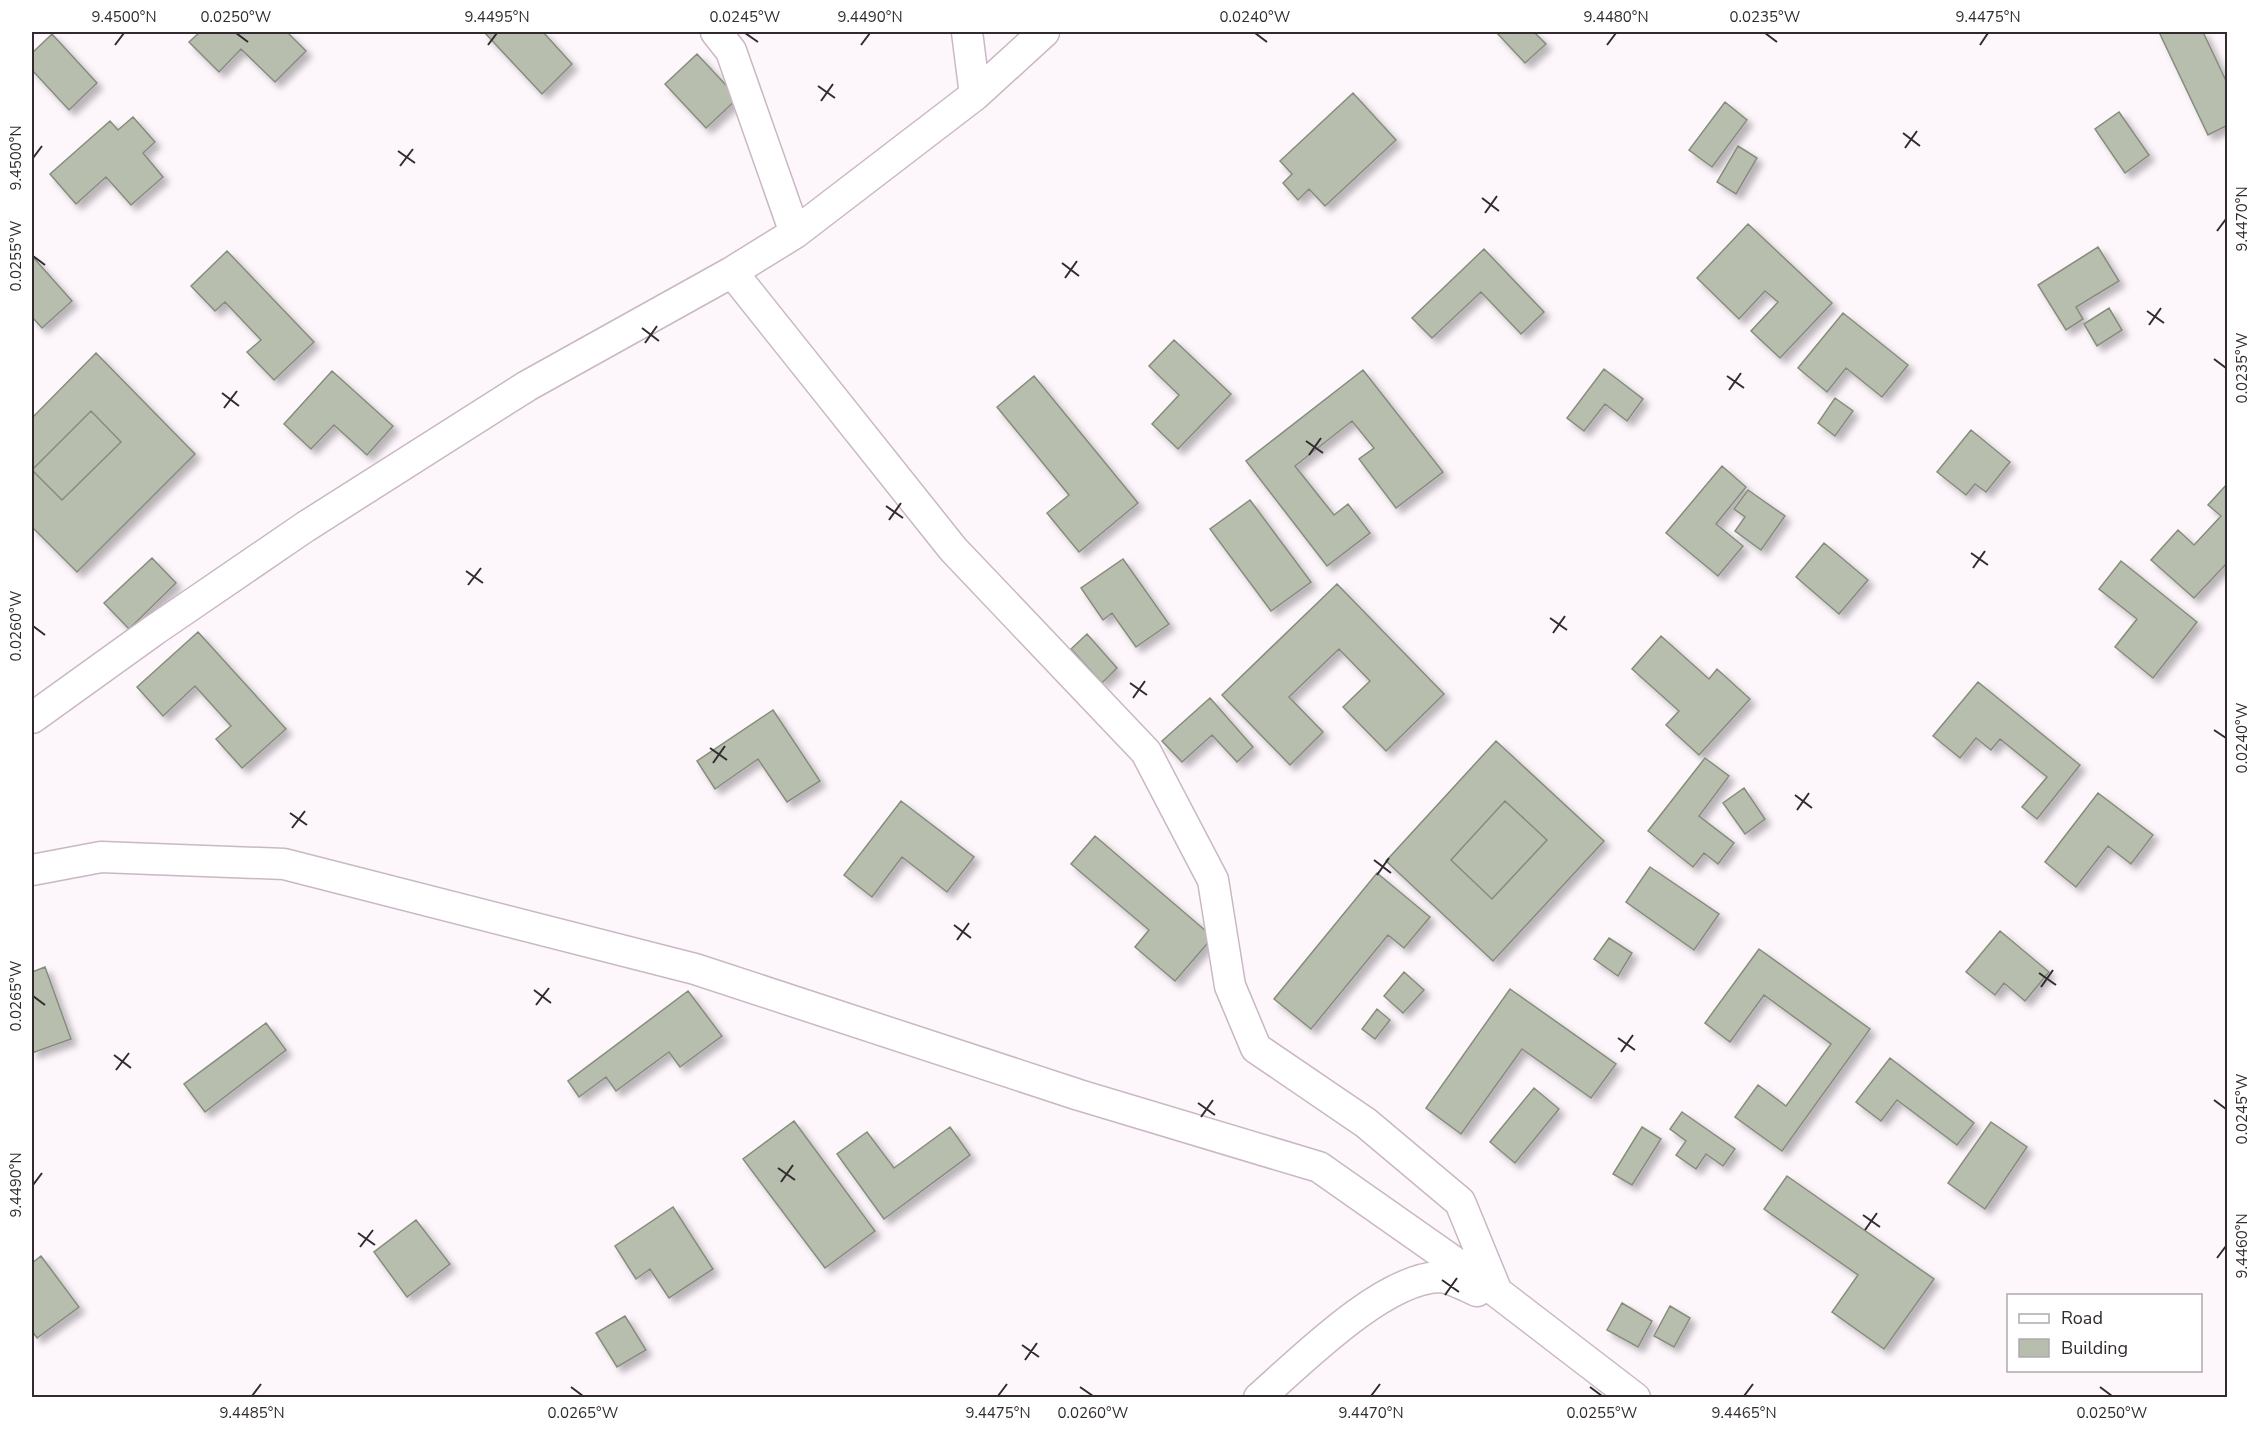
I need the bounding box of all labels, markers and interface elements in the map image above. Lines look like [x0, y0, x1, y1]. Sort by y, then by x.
text: 9.4500°N [91, 7, 157, 27]
text: 0.0250°W [201, 7, 272, 27]
text: 9.4495°N [464, 7, 530, 27]
text: 0.0245°W [710, 7, 781, 27]
text: 9.4490°N [837, 7, 903, 27]
text: 0.0240°W [1220, 7, 1291, 27]
text: 9.4480°N [1583, 7, 1649, 27]
text: 0.0235°W [1730, 7, 1801, 27]
text: 9.4475°N [1955, 7, 2021, 27]
text: 9.4500°N [6, 125, 26, 191]
text: 9.4470°N [2232, 186, 2252, 252]
text: 0.0255°W [6, 220, 26, 291]
text: 0.0235°W [2232, 332, 2252, 403]
text: 0.0260°W [6, 590, 26, 661]
text: 0.0240°W [2232, 702, 2252, 773]
text: 0.0265°W [6, 960, 26, 1031]
text: 0.0245°W [2232, 1073, 2252, 1144]
text: 9.4490°N [6, 1152, 26, 1218]
text: 9.4460°N [2232, 1213, 2252, 1279]
legend [2007, 1294, 2202, 1372]
text: Road [2061, 1306, 2103, 1330]
text: Building [2061, 1336, 2128, 1360]
text: 9.4485°N [219, 1403, 285, 1423]
text: 0.0265°W [548, 1403, 619, 1423]
text: 9.4475°N [965, 1403, 1031, 1423]
text: 0.0260°W [1058, 1403, 1129, 1423]
text: 9.4470°N [1338, 1403, 1404, 1423]
text: 0.0255°W [1567, 1403, 1638, 1423]
text: 9.4465°N [1711, 1403, 1777, 1423]
text: 0.0250°W [2077, 1403, 2148, 1423]

